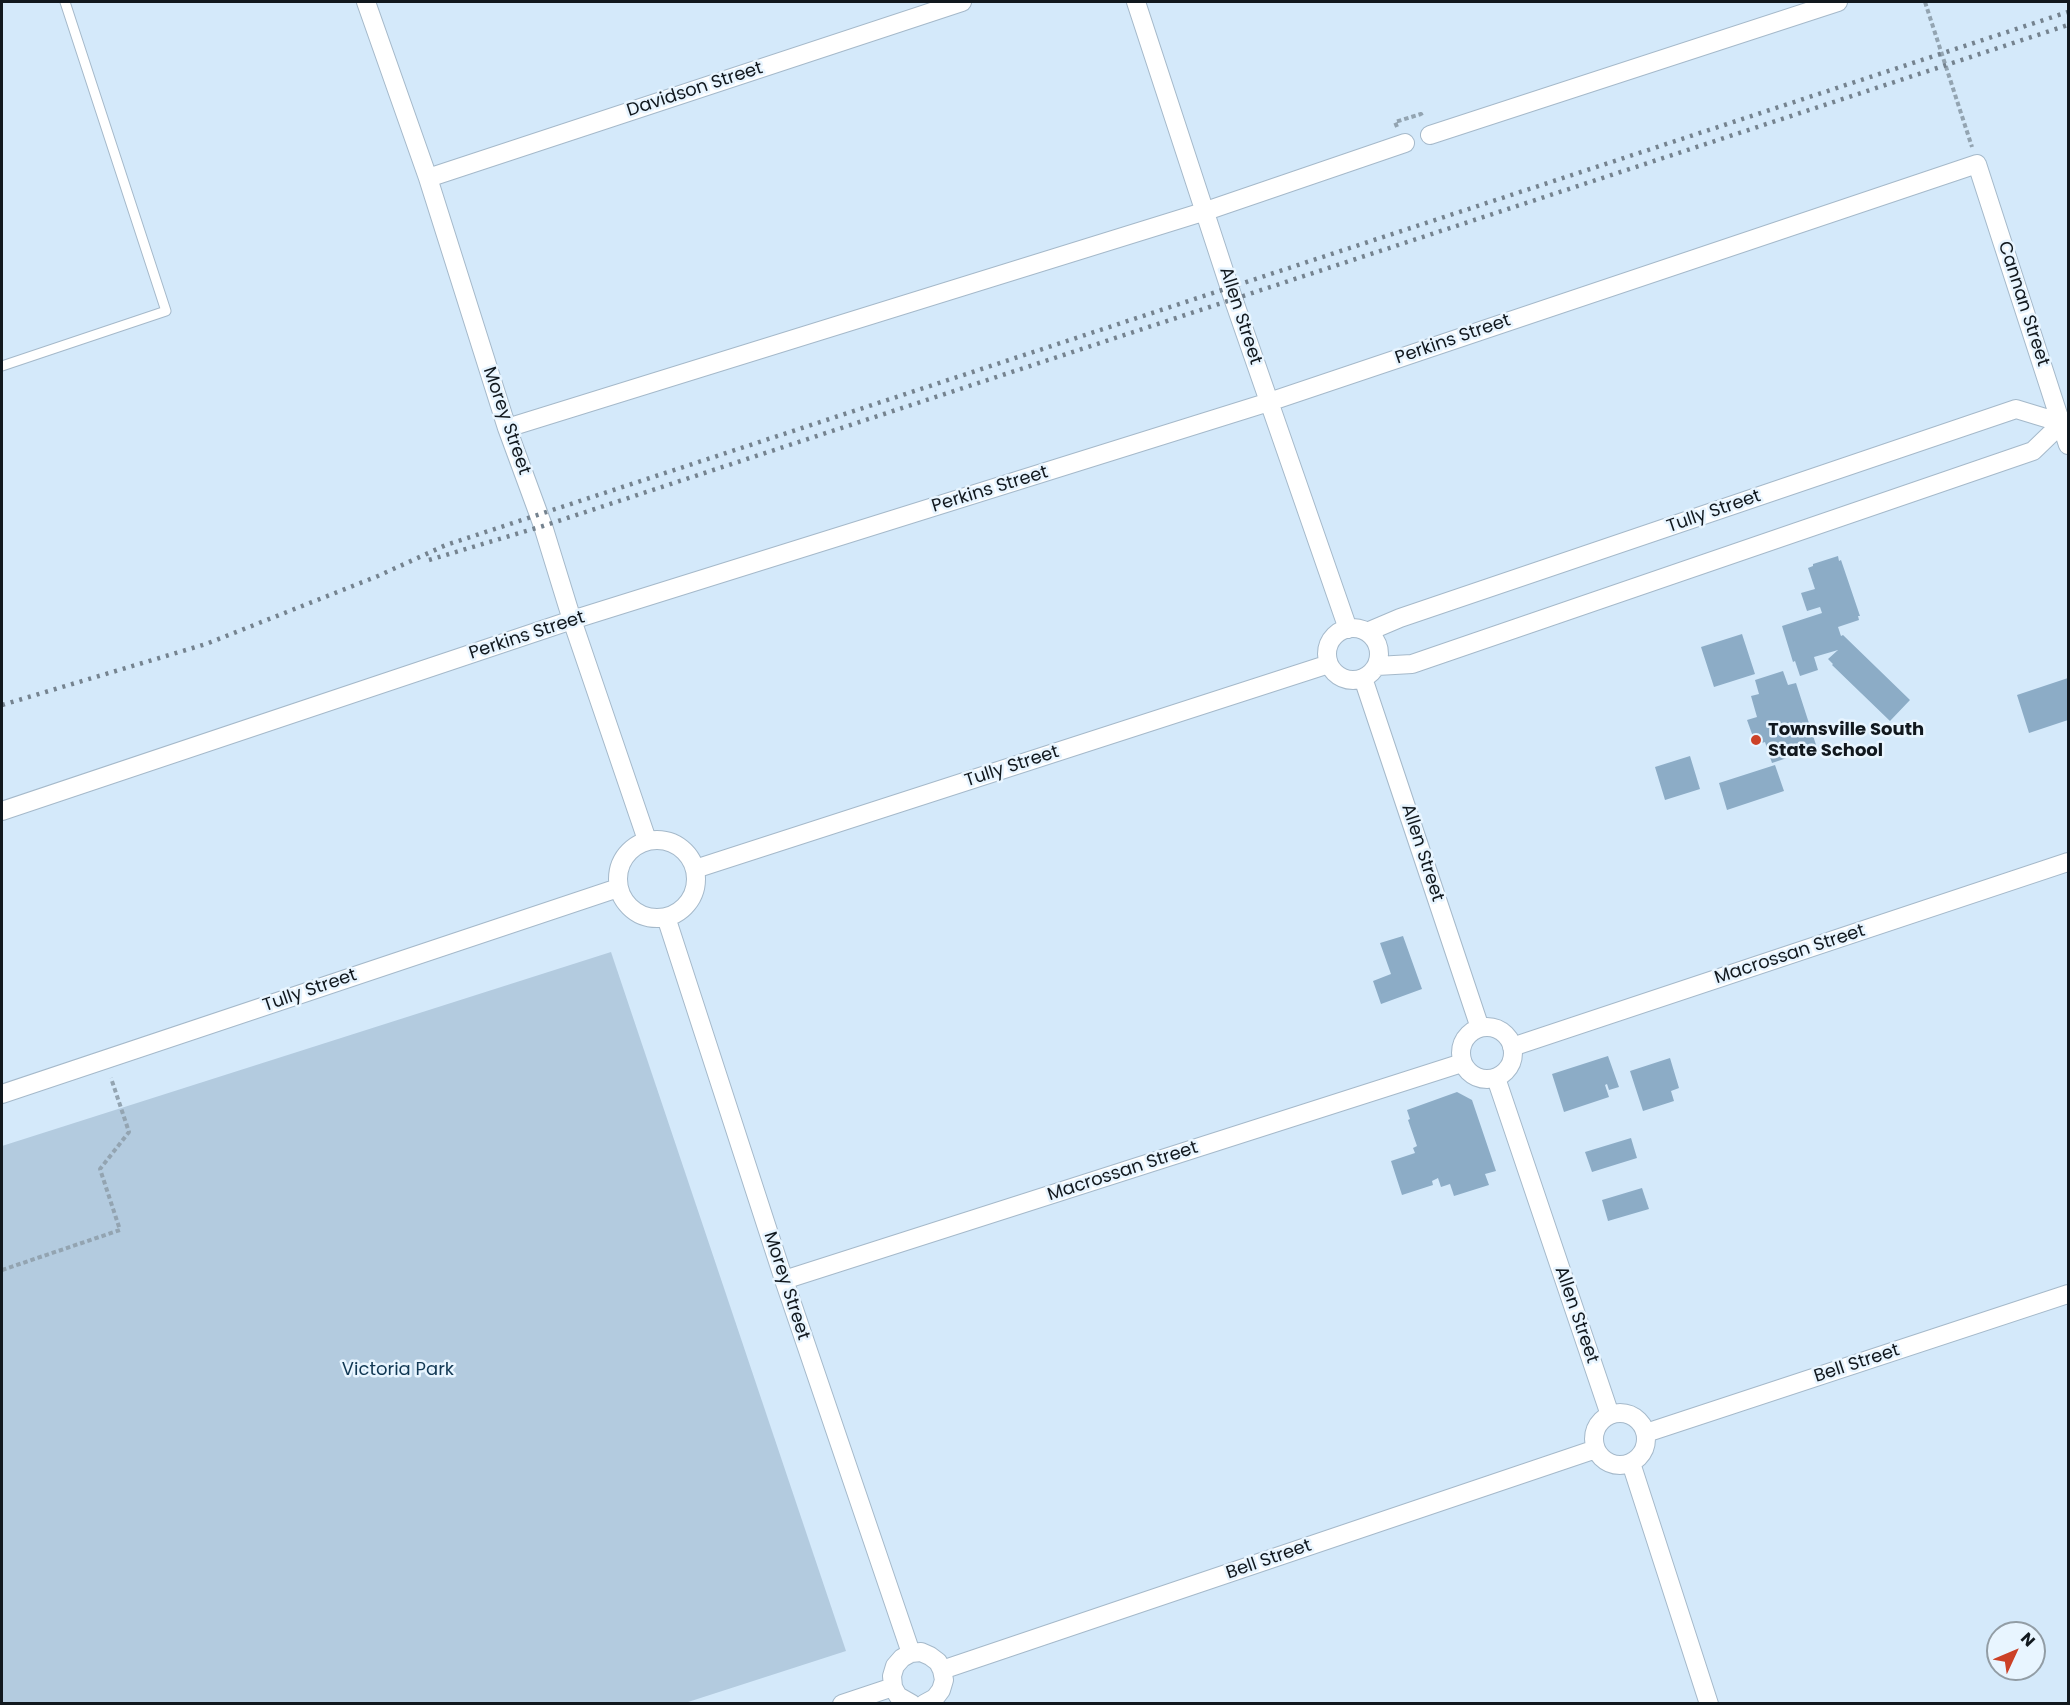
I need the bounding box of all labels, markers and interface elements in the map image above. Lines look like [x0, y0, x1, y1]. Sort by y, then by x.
street label: Davidson Street [624, 58, 766, 122]
street label: Cannan Street [1993, 239, 2053, 369]
street label: Allen Street [1214, 265, 1266, 367]
street label: Perkins Street [1393, 310, 1513, 370]
street label: Morey Street [477, 364, 535, 478]
street label: Perkins Street [929, 462, 1051, 518]
street label: Tully Street [1664, 486, 1764, 538]
street label: Perkins Street [466, 607, 588, 665]
place label: Townsville South State School [1768, 719, 1924, 762]
marker: Townsville South State School [1749, 733, 1763, 747]
street label: Tully Street [962, 742, 1062, 792]
street label: Allen Street [1396, 802, 1448, 904]
street label: Macrossan Street [1712, 920, 1868, 990]
street label: Tully Street [260, 965, 360, 1017]
street label: Macrossan Street [1045, 1137, 1201, 1207]
street label: Morey Street [758, 1229, 814, 1343]
street label: Allen Street [1549, 1264, 1603, 1366]
street label: Bell Street [1812, 1340, 1902, 1388]
park label: Victoria Park [342, 1359, 454, 1381]
street label: Bell Street [1224, 1535, 1314, 1585]
north arrow [1986, 1621, 2046, 1681]
text: N [2015, 1627, 2040, 1652]

